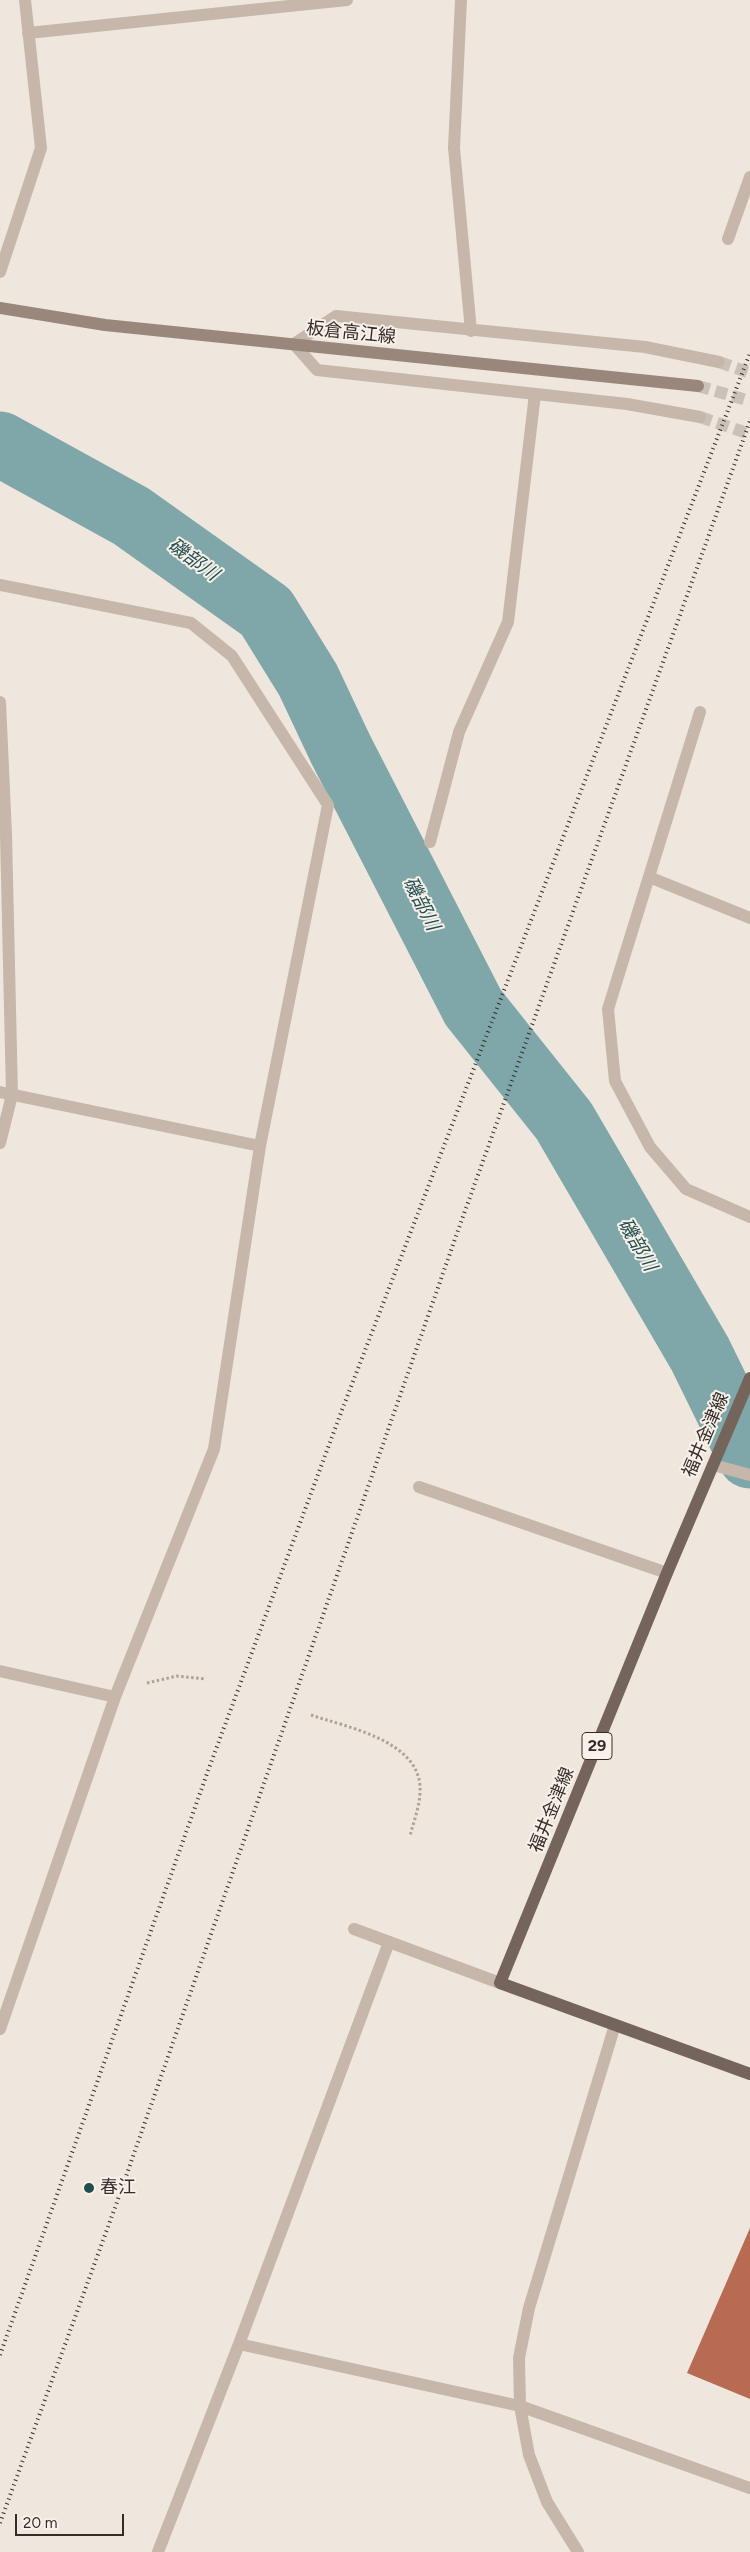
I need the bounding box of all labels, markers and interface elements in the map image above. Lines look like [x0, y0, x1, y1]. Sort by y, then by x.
street label: 板倉高江線 [305, 318, 397, 348]
water label: 磯部川 [163, 534, 223, 586]
water label: 磯部川 [398, 873, 444, 935]
water label: 磯部川 [613, 1215, 661, 1275]
street label: 福井金津線 [678, 1389, 734, 1481]
road number: 29 [582, 1732, 612, 1760]
street label: 福井金津線 [525, 1764, 579, 1856]
place label: 春江 [100, 2177, 136, 2199]
marker: 春江 [82, 2181, 96, 2195]
scale bar [18, 2504, 126, 2536]
text: 20 m [23, 2514, 57, 2532]

